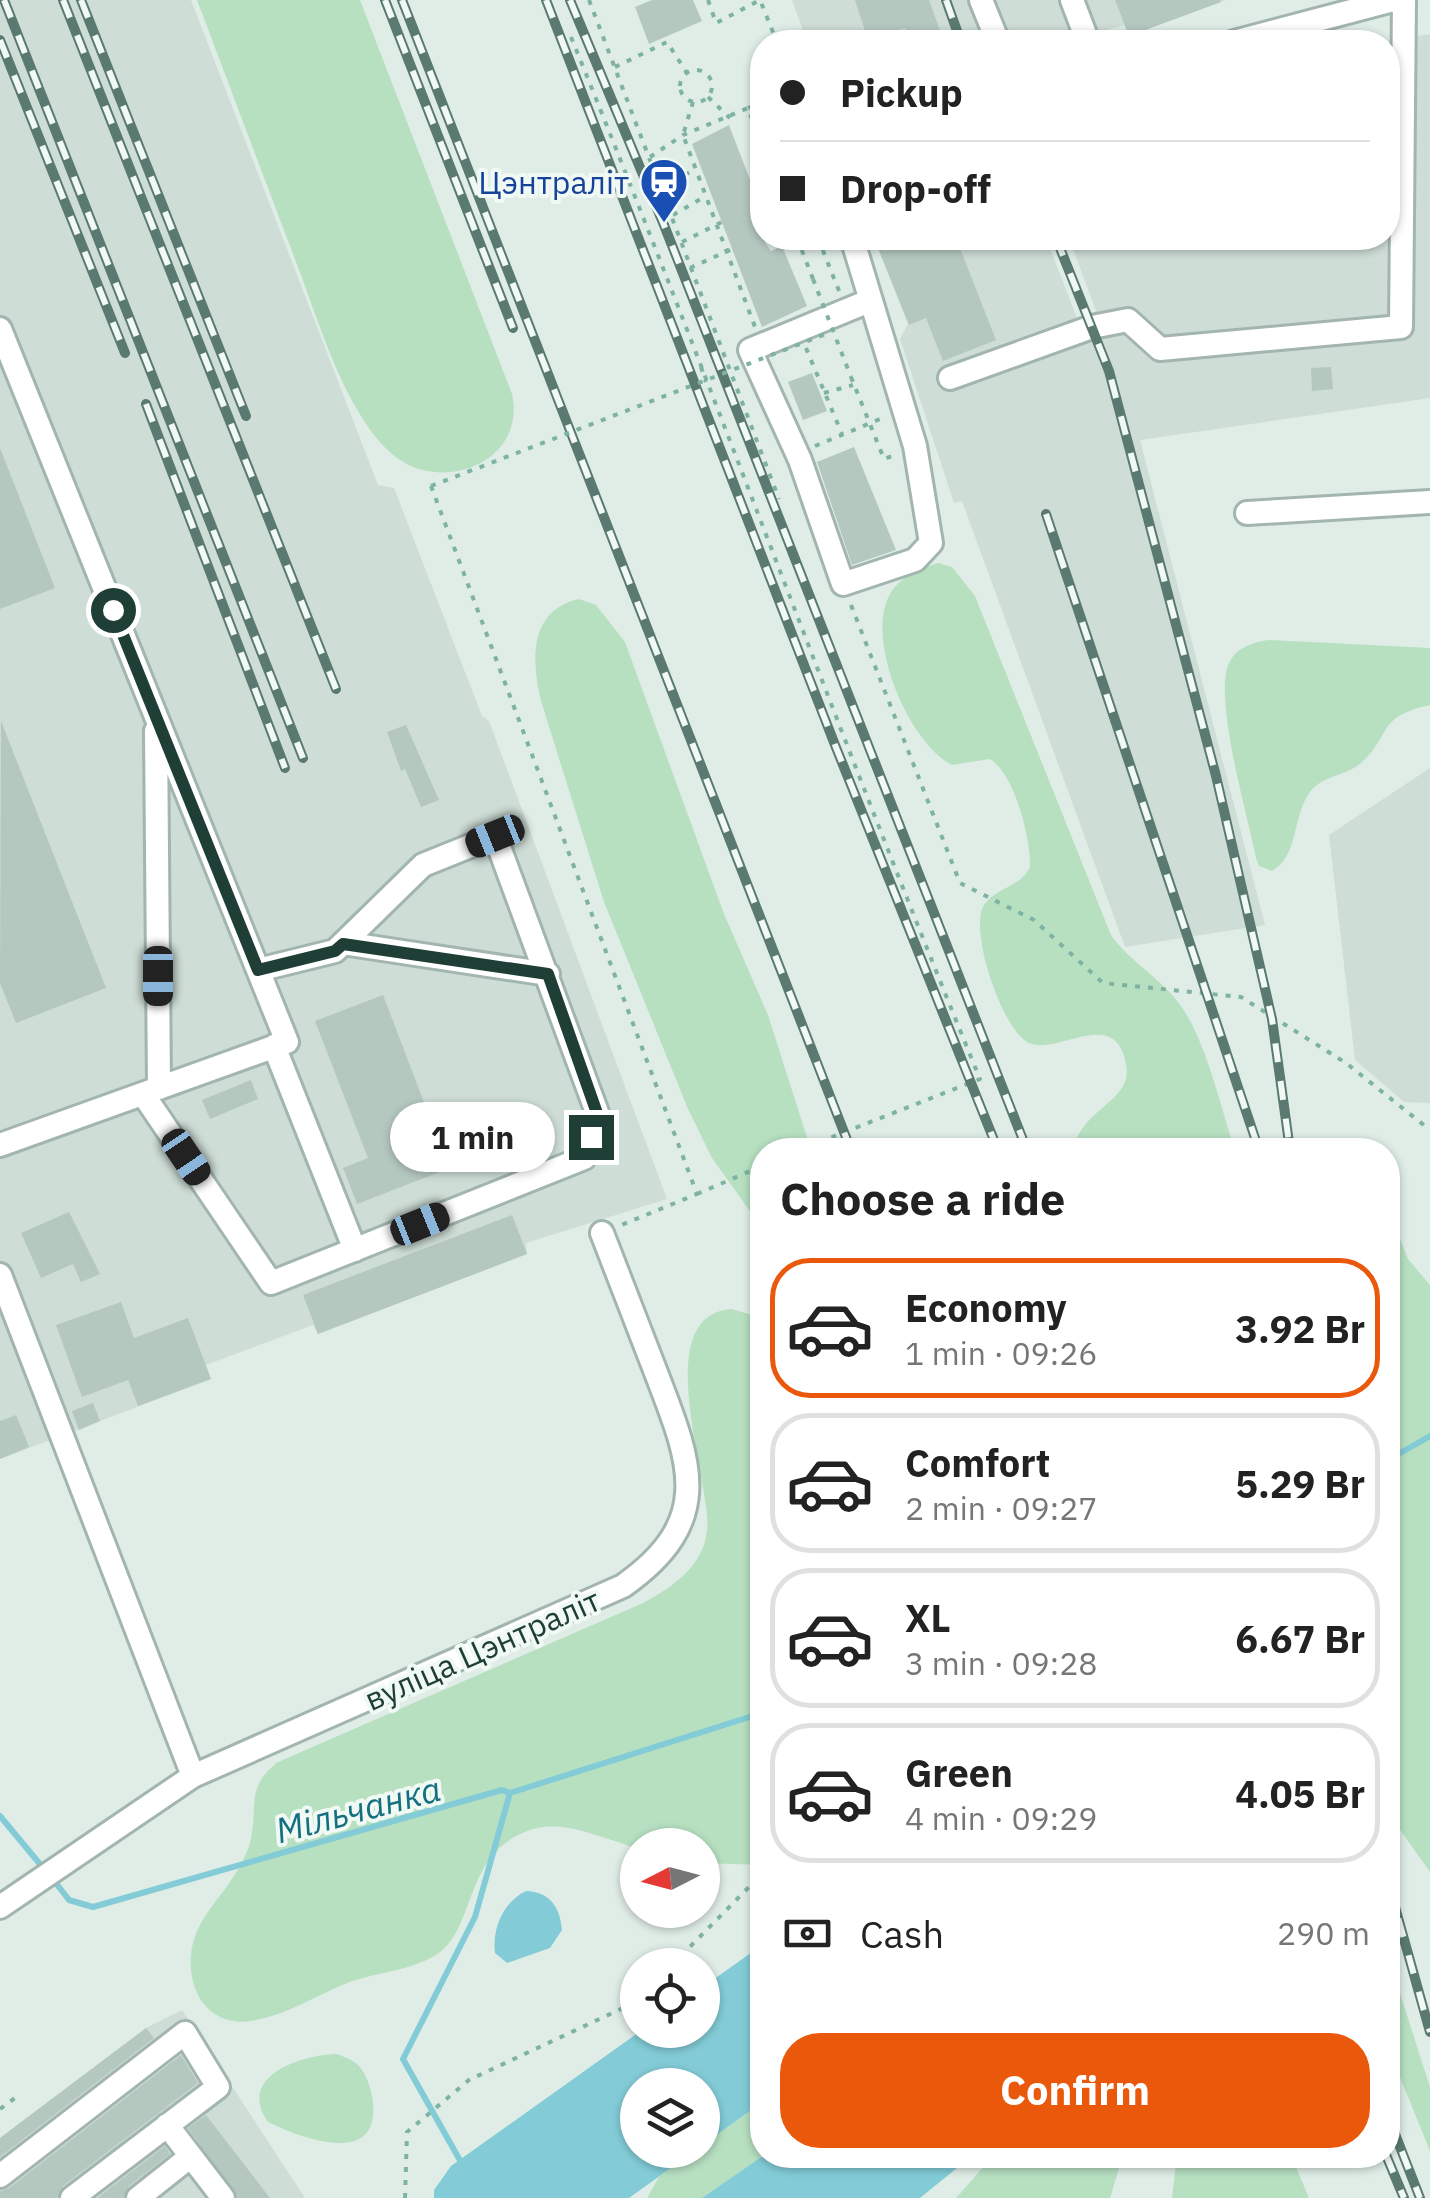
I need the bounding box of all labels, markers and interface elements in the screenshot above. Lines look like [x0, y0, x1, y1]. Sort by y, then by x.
text: Pickup [840, 68, 963, 117]
station icon: Цэнтраліт [638, 156, 690, 224]
place label: Цэнтраліт [478, 161, 629, 203]
text: Drop-off [840, 164, 991, 213]
route start [91, 588, 136, 633]
car [462, 811, 528, 861]
car [143, 946, 173, 1006]
callout: 1 min [391, 1102, 556, 1172]
route end [569, 1115, 614, 1160]
text: 1 min [431, 1116, 514, 1158]
car [157, 1124, 215, 1190]
text: Choose a ride [780, 1169, 1065, 1227]
car [387, 1199, 453, 1249]
icon: car [785, 1283, 875, 1373]
text: Economy [905, 1283, 1067, 1332]
text: 3.92 Br [1235, 1304, 1365, 1353]
text: 1 min · 09:26 [905, 1332, 1098, 1374]
icon: car [785, 1438, 875, 1528]
text: Comfort [905, 1438, 1050, 1487]
text: 5.29 Br [1235, 1459, 1365, 1508]
text: 2 min · 09:27 [905, 1487, 1098, 1529]
street label: вуліца Цэнтраліт [358, 1578, 606, 1720]
icon: car [785, 1593, 875, 1683]
text: XL [905, 1593, 951, 1642]
text: 6.67 Br [1235, 1614, 1365, 1663]
text: 3 min · 09:28 [905, 1642, 1098, 1684]
icon: car [785, 1748, 875, 1838]
text: Green [905, 1748, 1013, 1797]
water label: Мільчанка [270, 1765, 446, 1853]
text: 4.05 Br [1235, 1769, 1365, 1818]
text: 4 min · 09:29 [905, 1797, 1098, 1839]
north arrow [620, 1828, 720, 1928]
map controls [620, 1828, 720, 2168]
icon: cash [780, 1906, 835, 1961]
text: Cash [860, 1909, 944, 1958]
text: 290 m [1277, 1912, 1370, 1954]
button: locate [620, 1948, 720, 2048]
button: Confirm [780, 2033, 1370, 2148]
button: layers [620, 2068, 720, 2168]

